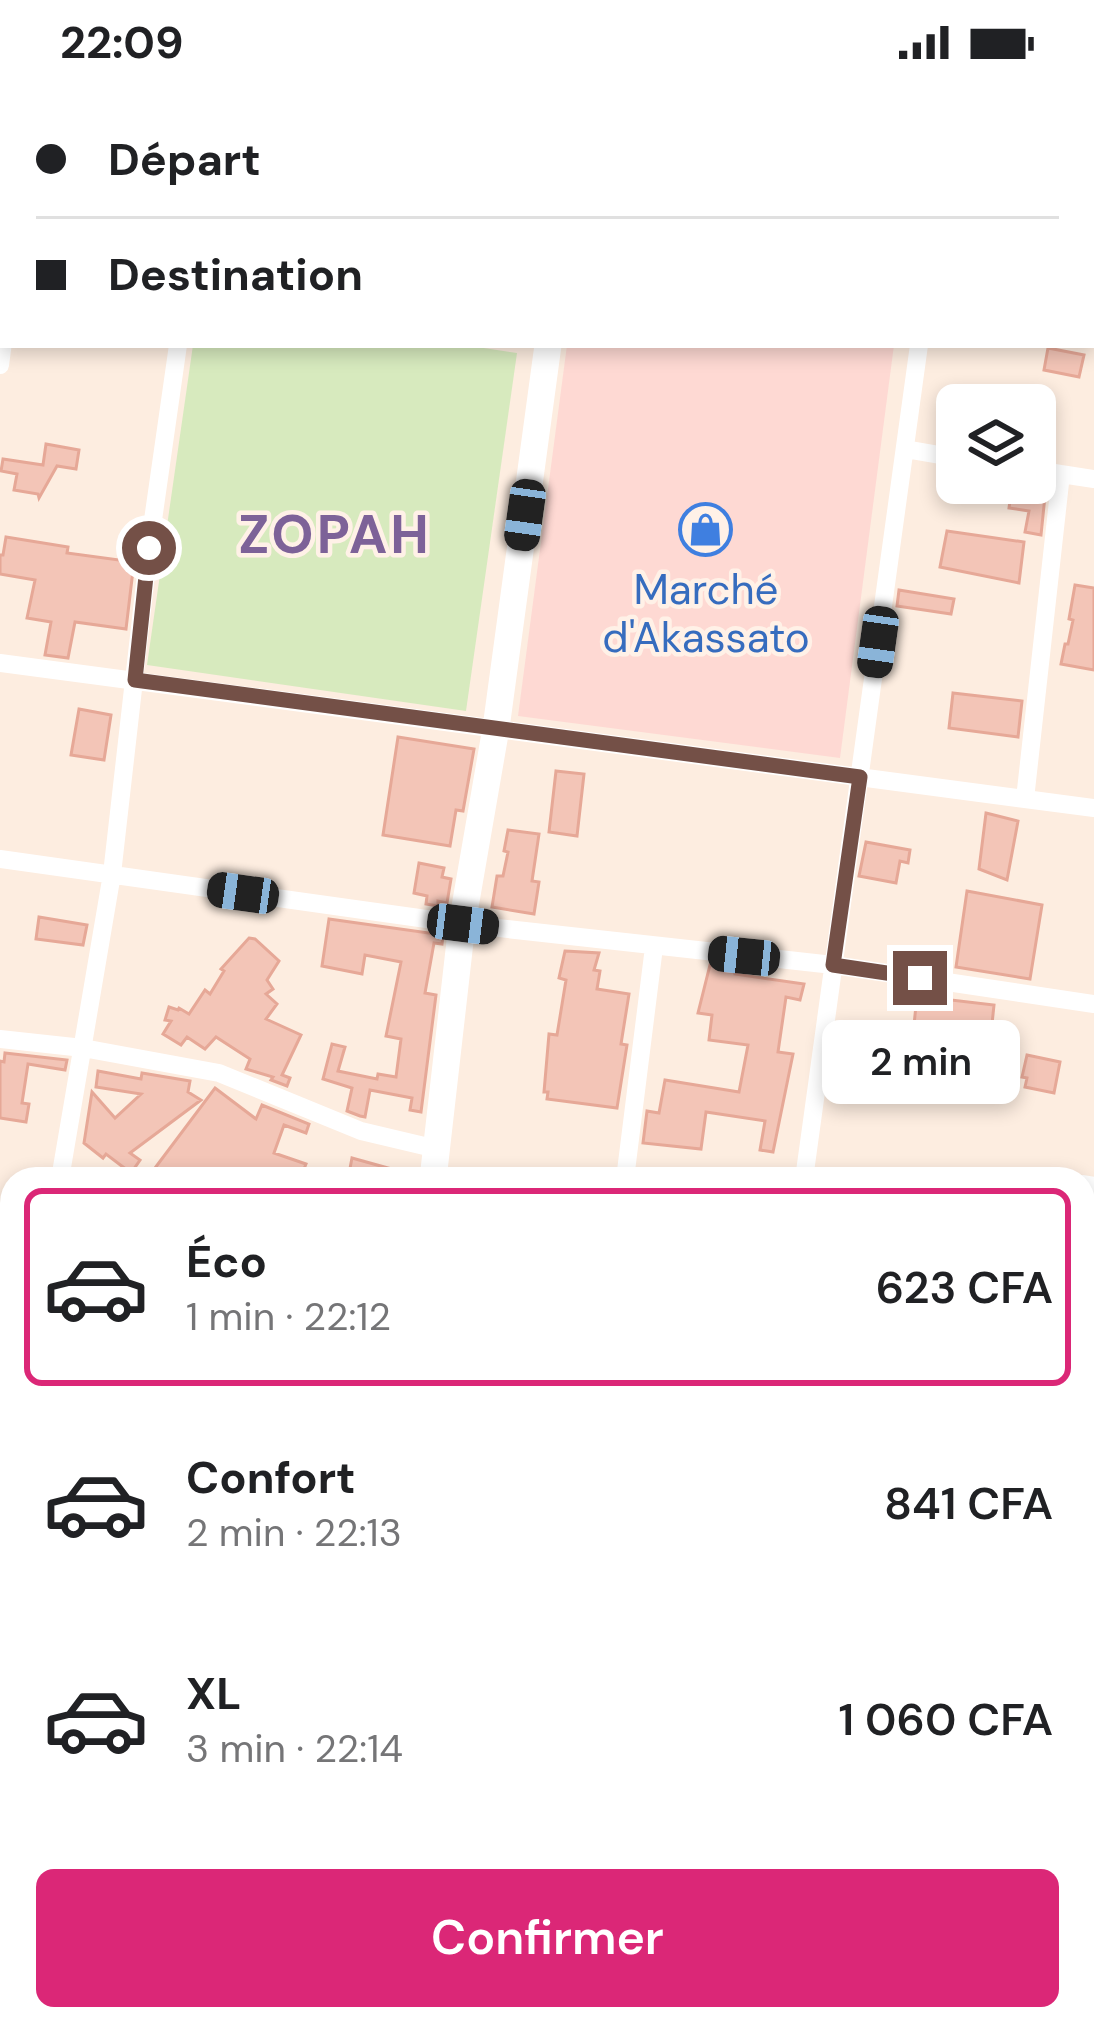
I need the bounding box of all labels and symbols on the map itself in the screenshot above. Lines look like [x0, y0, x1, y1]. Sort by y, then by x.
car [502, 477, 548, 553]
district label: ZOPAH [238, 499, 432, 570]
shop icon: Marché d'Akassato [678, 502, 734, 558]
route start [122, 521, 176, 575]
place label: Marché d'Akassato [602, 562, 810, 665]
car [855, 604, 901, 680]
car [205, 870, 281, 916]
car [425, 902, 501, 946]
car [706, 934, 782, 978]
route end [893, 951, 947, 1005]
callout: 2 min [821, 1020, 1019, 1104]

